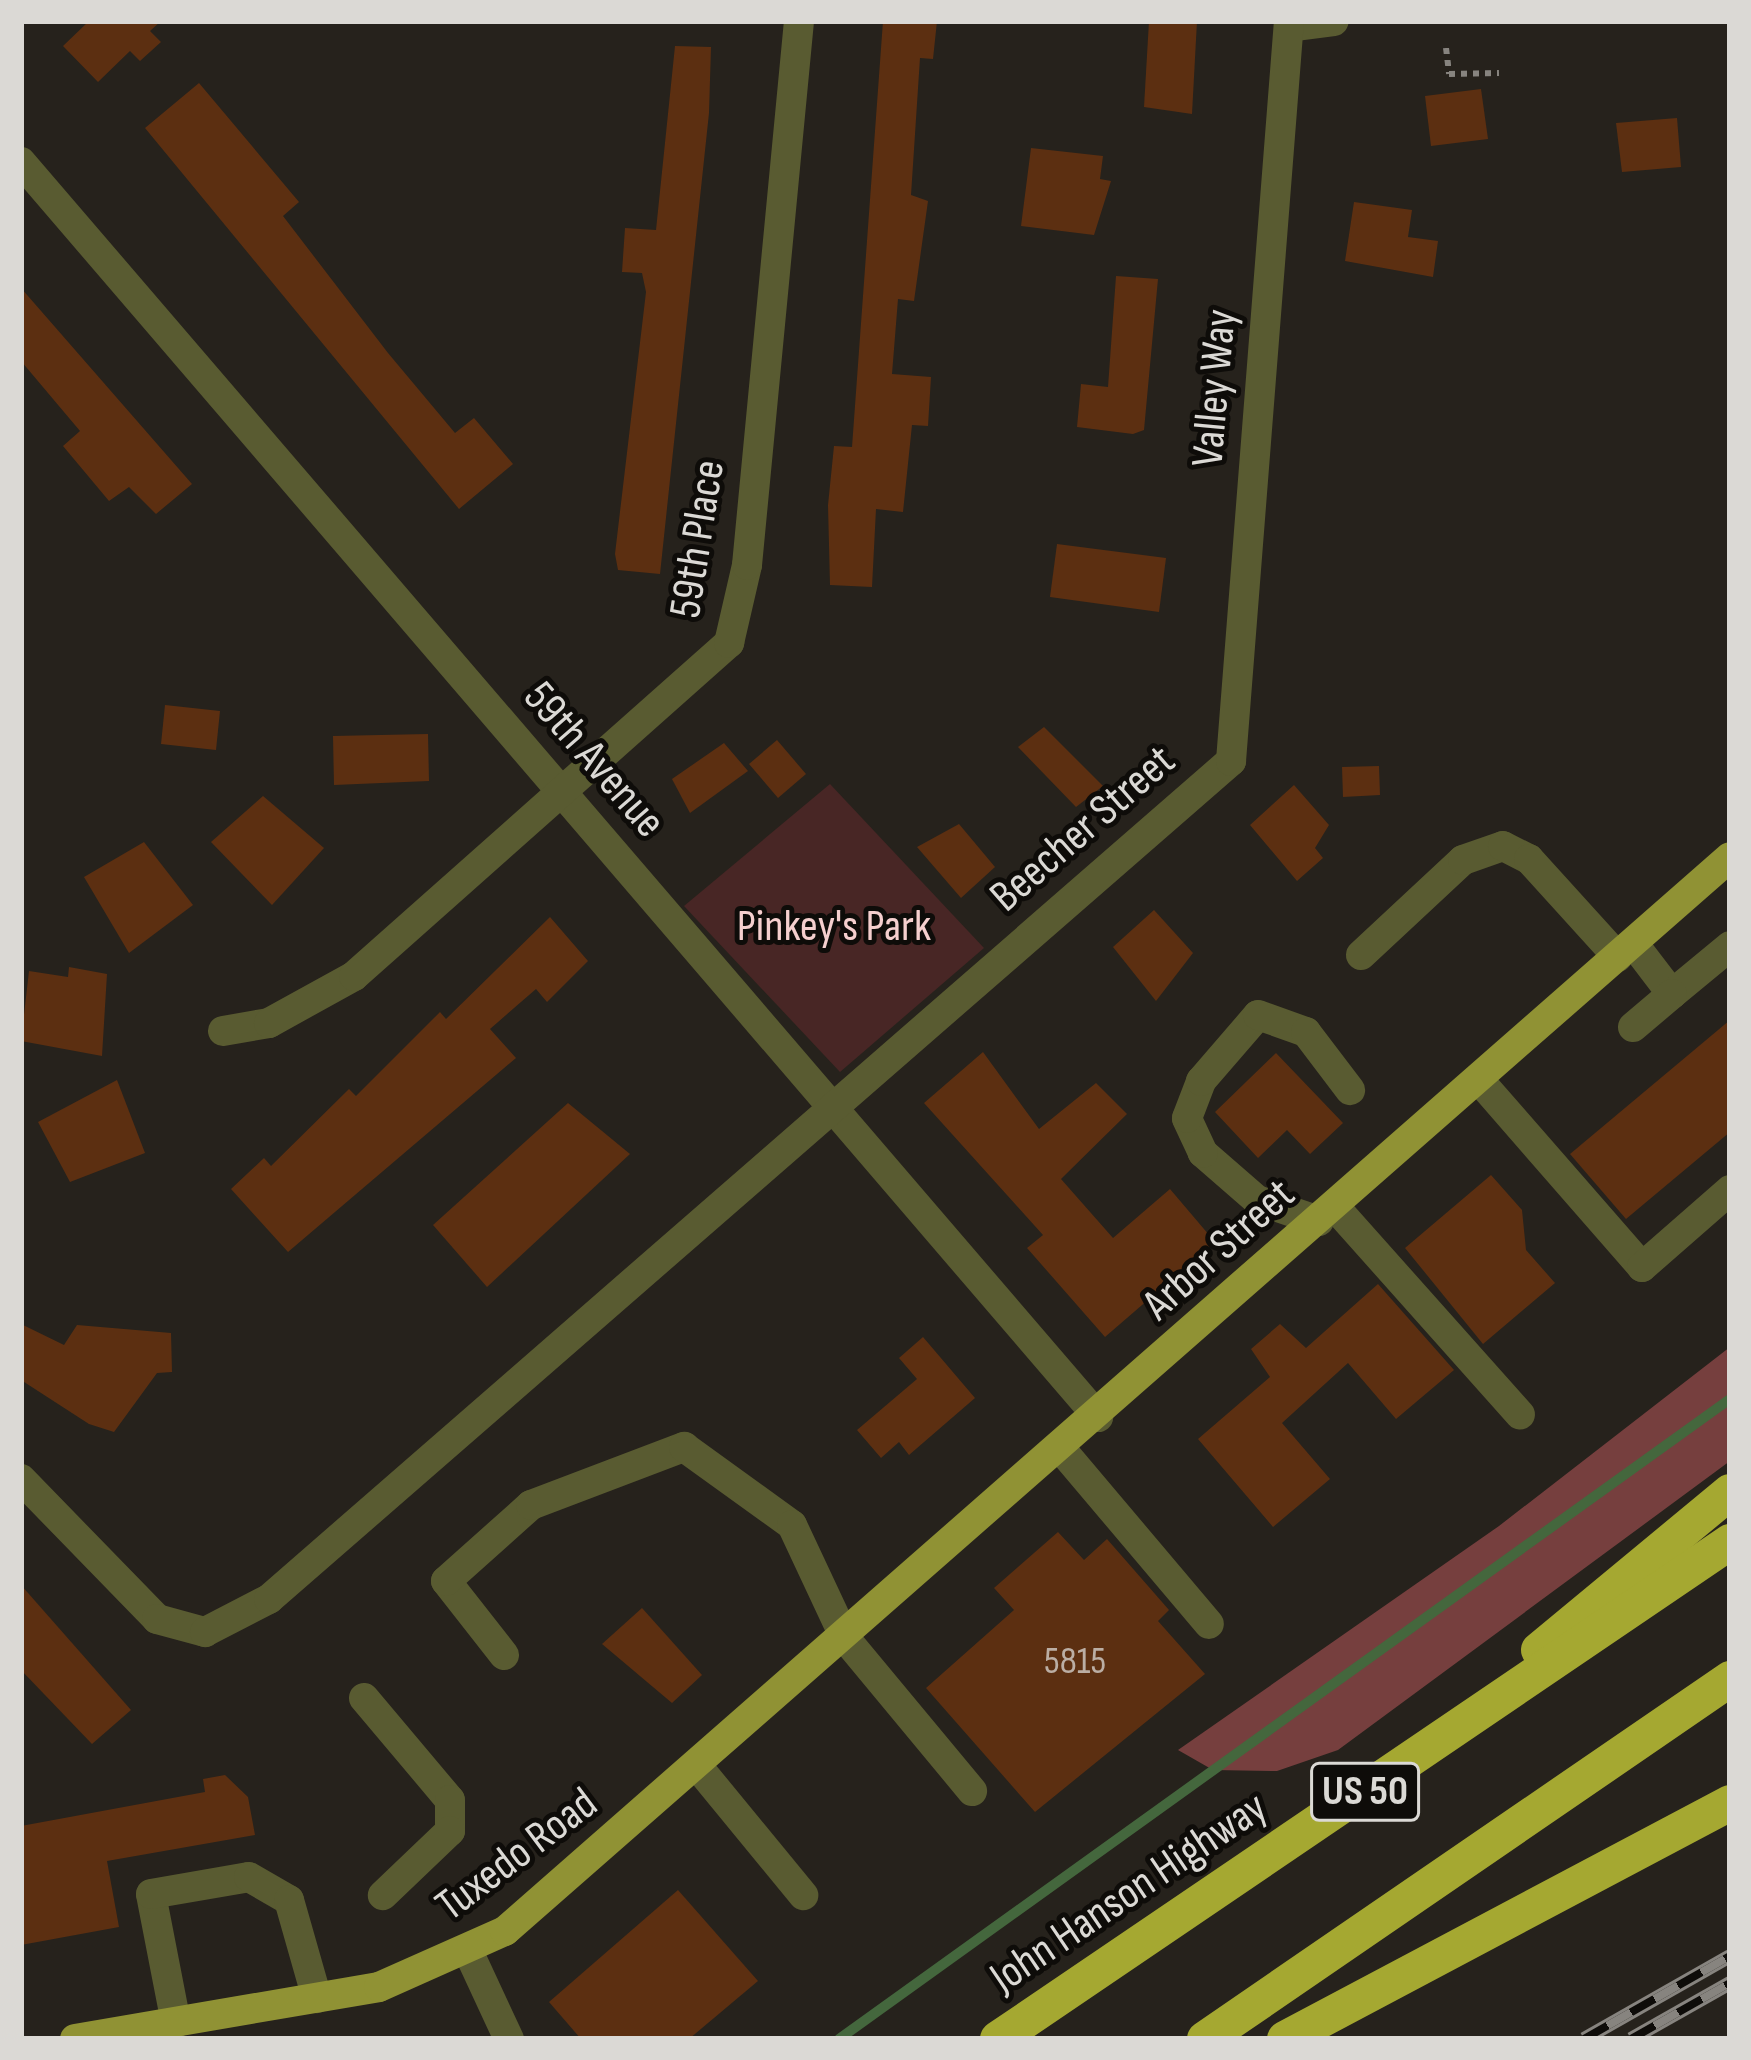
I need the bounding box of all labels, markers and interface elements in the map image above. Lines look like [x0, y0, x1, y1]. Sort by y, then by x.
street label: Valley Way [1181, 307, 1249, 469]
street label: 59th Place [659, 456, 737, 622]
street label: 59th Avenue [512, 671, 676, 849]
street label: Beecher Street [980, 734, 1186, 924]
park label: Pinkey's Park [737, 900, 931, 954]
street label: Arbor Street [1132, 1168, 1306, 1332]
house number: 5815 [1044, 1639, 1106, 1685]
road number: US 50 [1308, 1756, 1422, 1828]
street label: Tuxedo Road [426, 1777, 608, 1933]
street label: John Hanson Highway [981, 1781, 1277, 2005]

